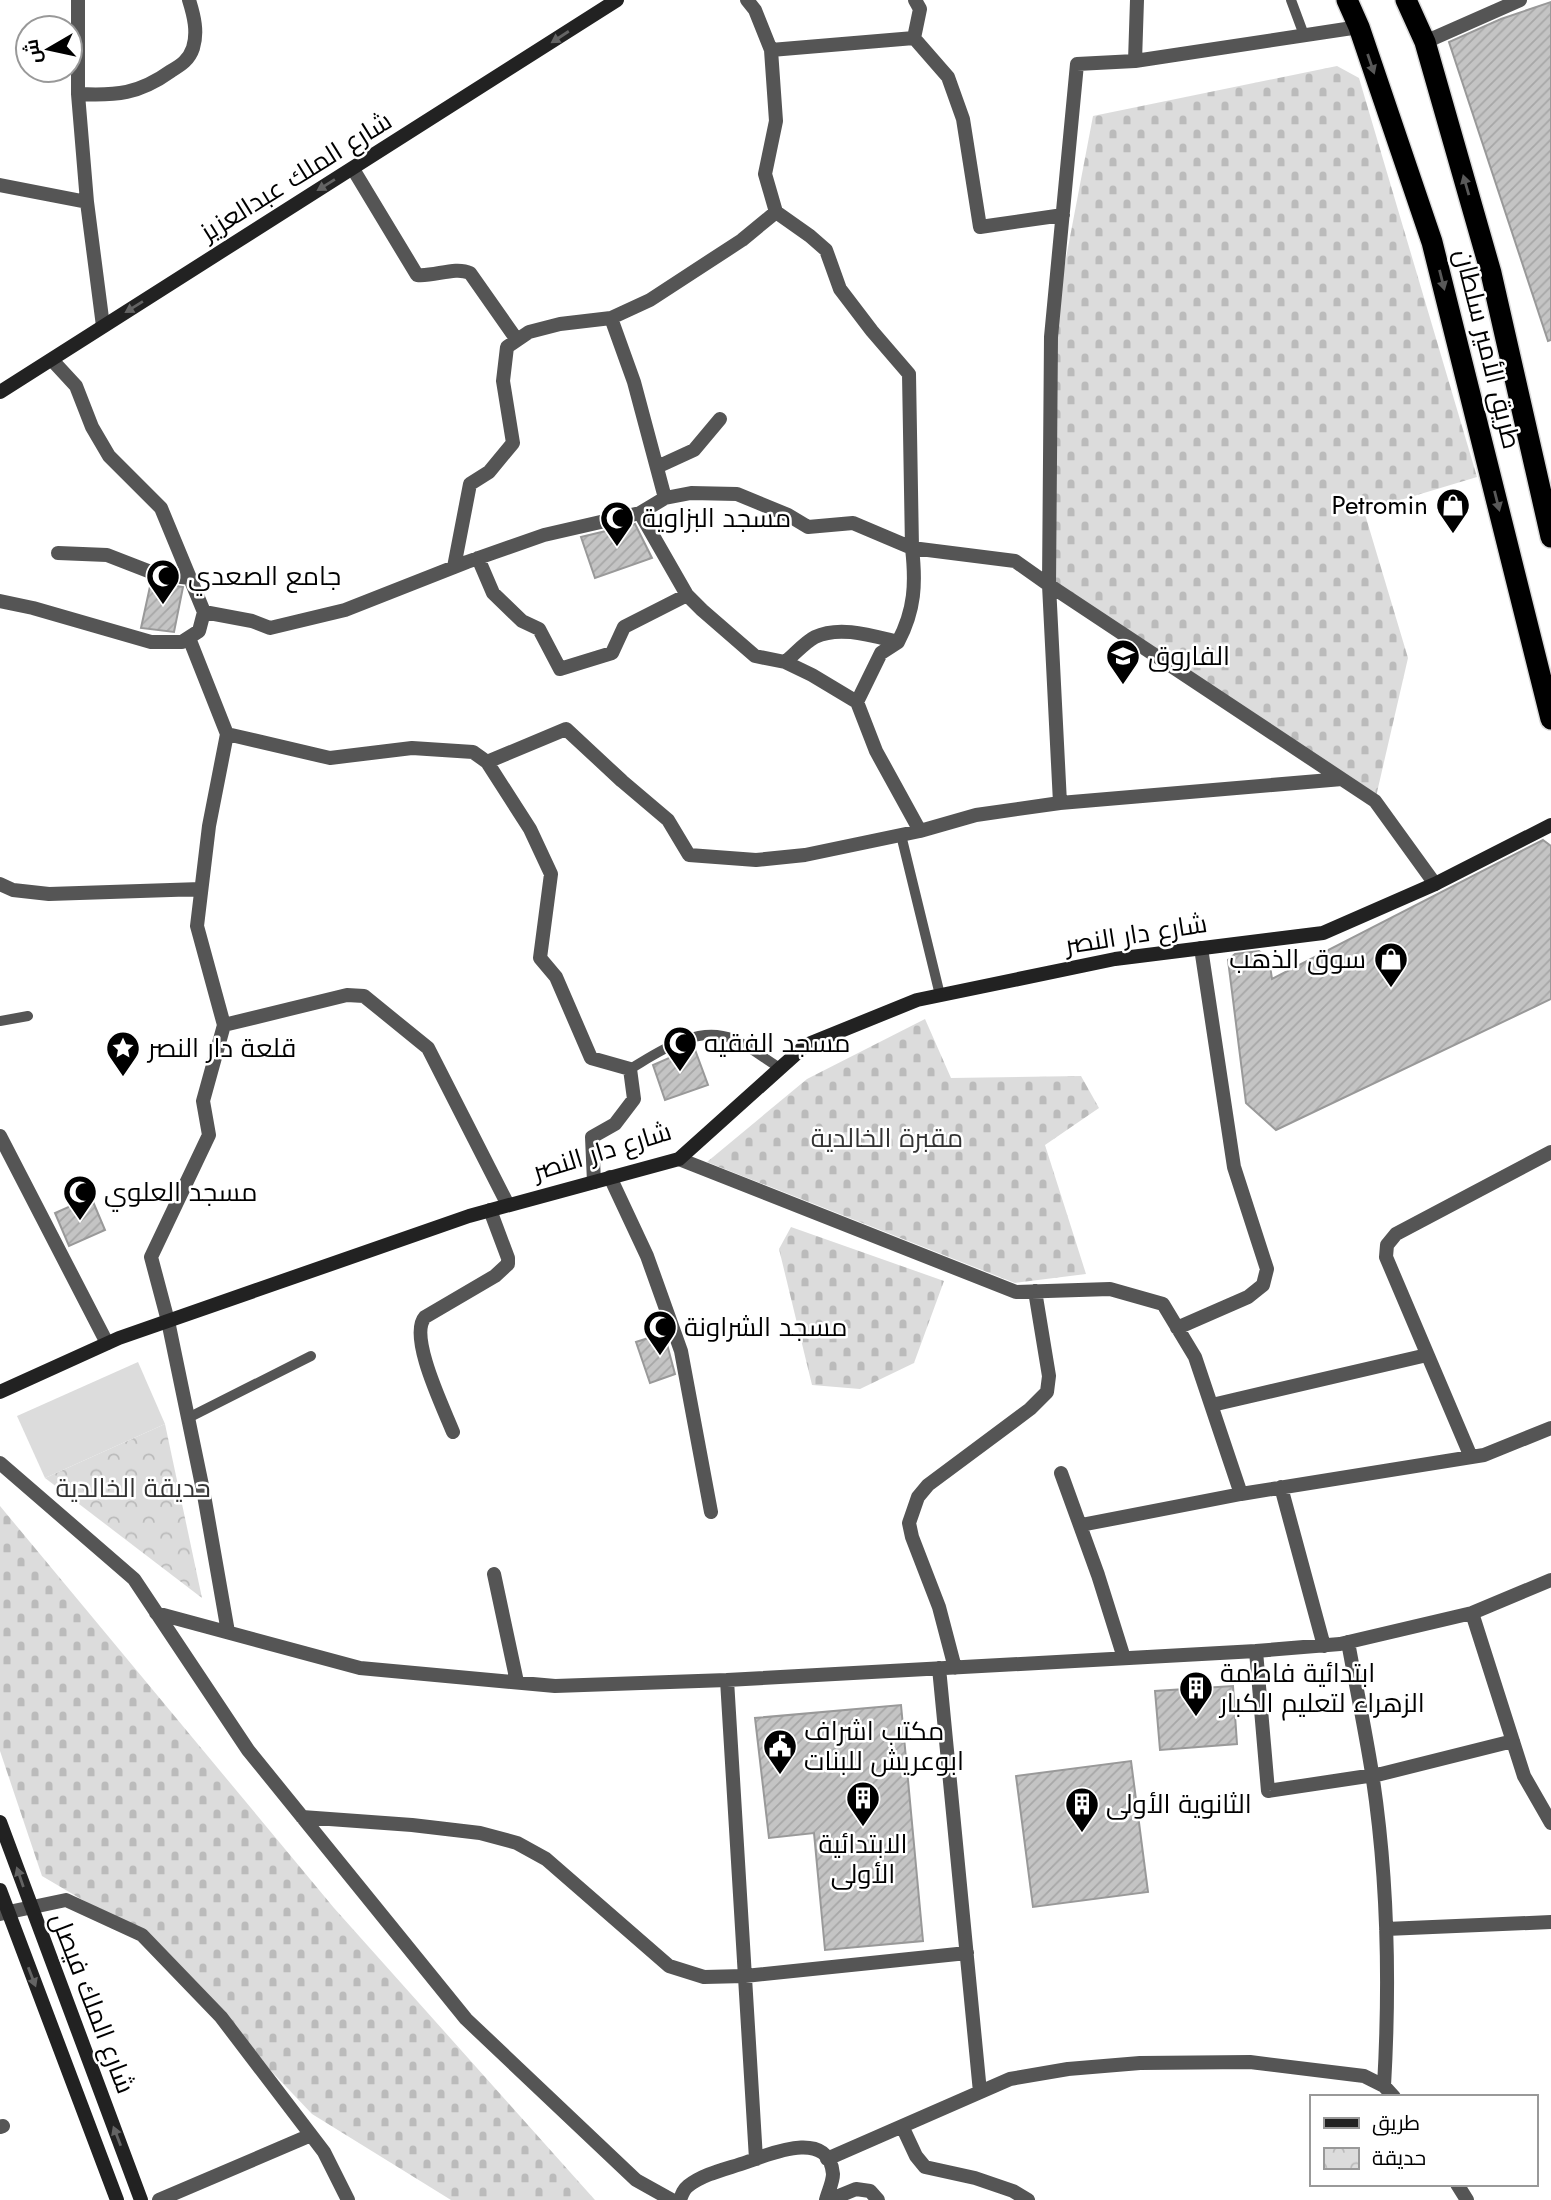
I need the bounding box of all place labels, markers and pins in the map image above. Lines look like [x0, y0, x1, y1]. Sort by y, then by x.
place label: Petromin [1331, 486, 1428, 524]
shop icon: Petromin [1434, 486, 1472, 535]
mosque icon: مسجد البزاوية [598, 499, 636, 548]
place label: مسجد البزاوية [642, 499, 791, 537]
mosque icon: جامع الصعدي [144, 557, 182, 606]
place label: جامع الصعدي [188, 557, 341, 596]
school or university icon: الفاروق [1104, 637, 1142, 686]
place label: الفاروق [1148, 637, 1230, 675]
place label: سوق الذهب [1229, 940, 1366, 978]
shop icon: سوق الذهب [1372, 940, 1410, 989]
mosque icon: مسجد الفقيه [661, 1024, 699, 1073]
place label: مسجد الفقيه [704, 1024, 850, 1062]
place icon: قلعة دار النصر [104, 1029, 142, 1078]
place label: قلعة دار النصر [146, 1029, 296, 1067]
mosque icon: مسجد العلوي [61, 1173, 99, 1222]
place label: مسجد العلوي [104, 1173, 257, 1212]
mosque icon: مسجد الشراونة [641, 1308, 679, 1357]
place label: مسجد الشراونة [684, 1308, 847, 1346]
place label: ابتدائية فاطمة الزهراء لتعليم الكبار [1218, 1654, 1425, 1722]
building icon: ابتدائية فاطمة الزهراء لتعليم الكبار [1177, 1669, 1215, 1718]
place label: مكتب اشراف ابوعريش للبنات [804, 1712, 964, 1780]
public building icon: مكتب اشراف ابوعريش للبنات [761, 1727, 799, 1776]
building icon: الابتدائية الأولى [844, 1779, 882, 1828]
building icon: الثانوية الأولى [1063, 1785, 1101, 1834]
place label: الثانوية الأولى [1106, 1785, 1252, 1823]
place label: الابتدائية الأولى [819, 1825, 907, 1893]

